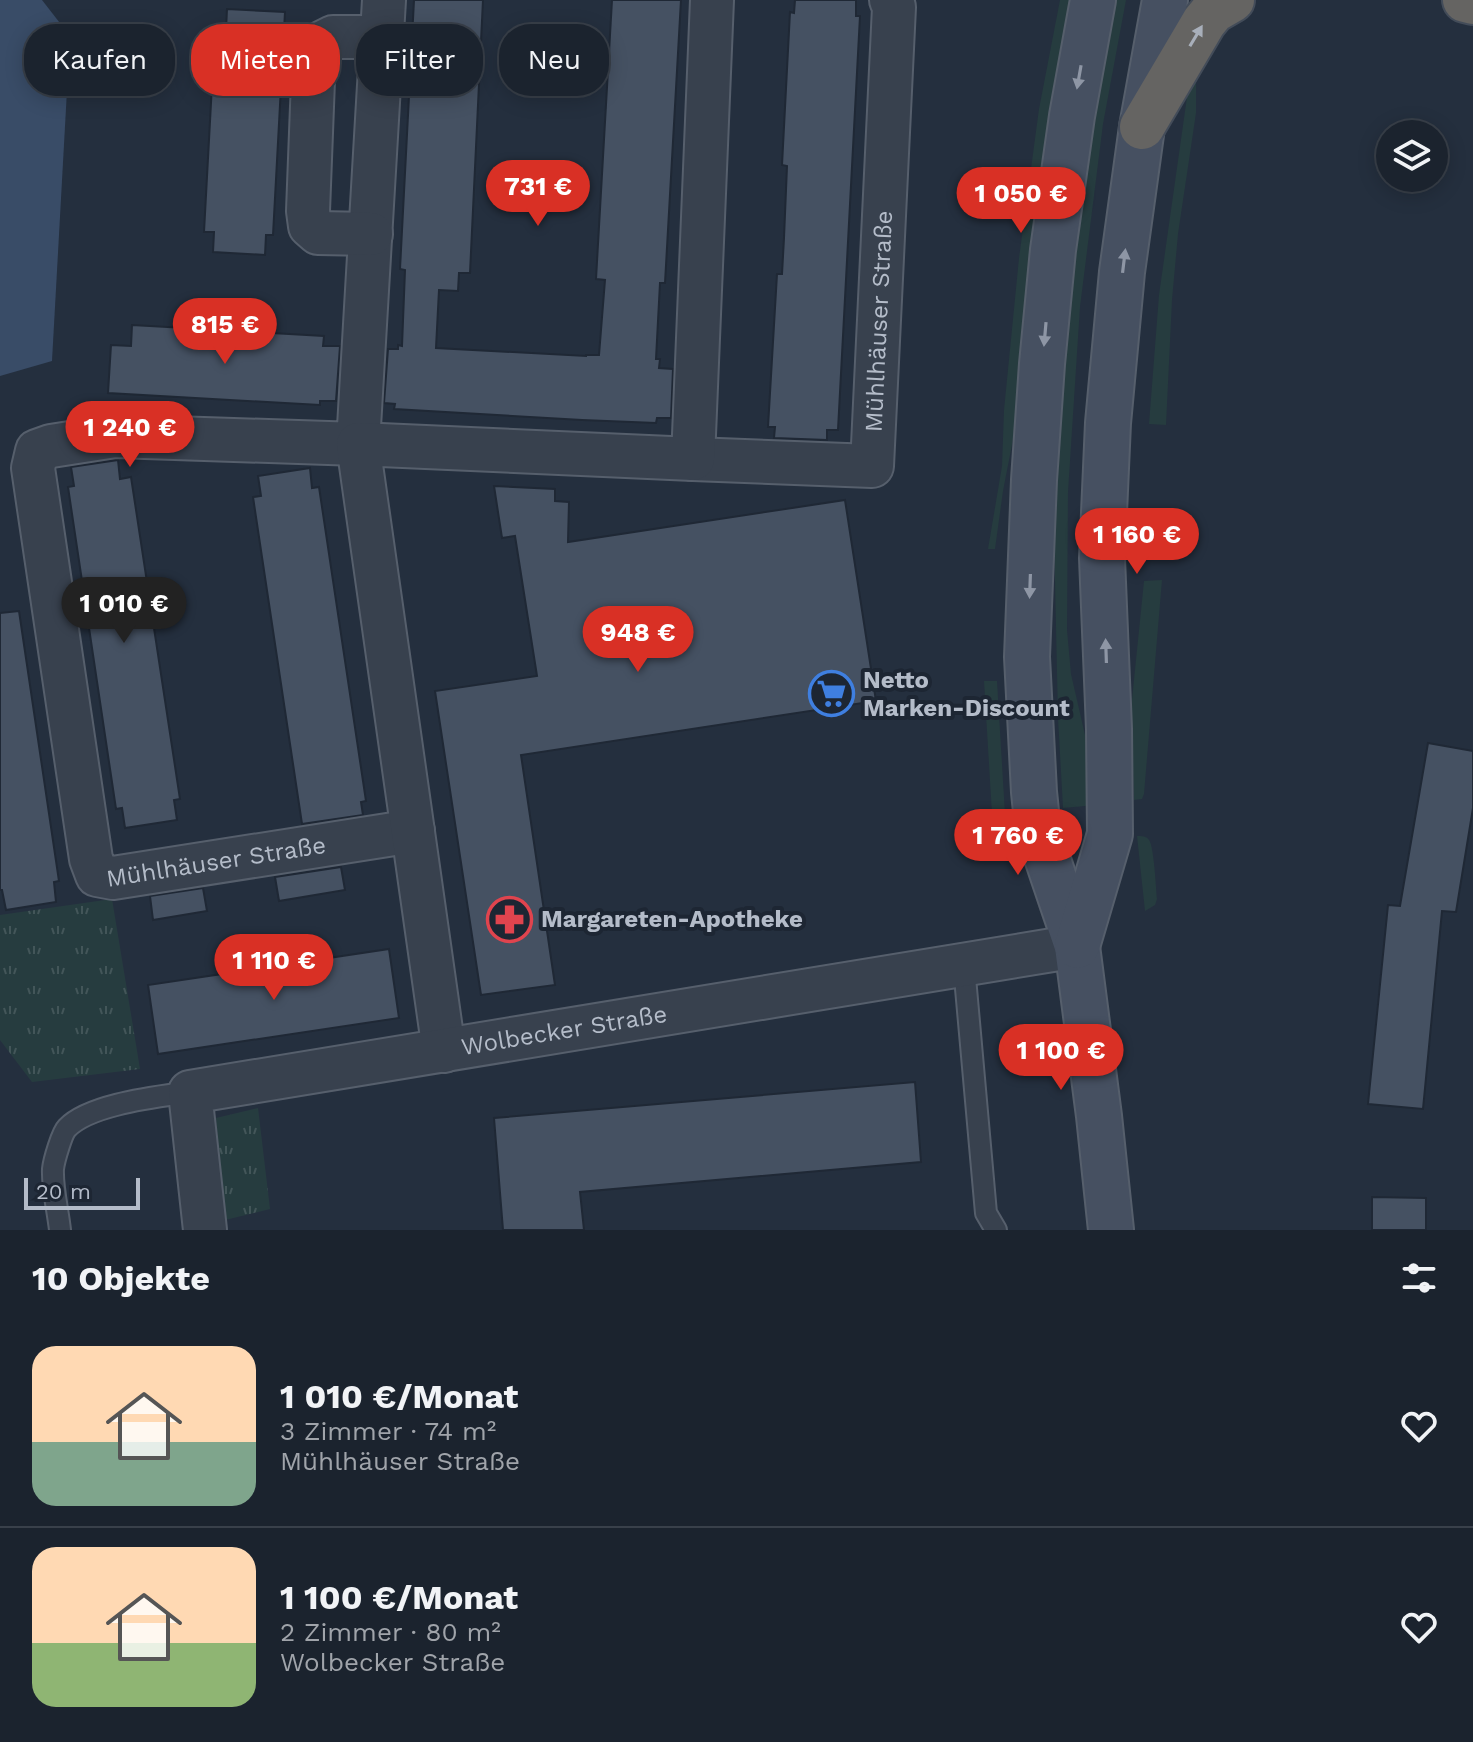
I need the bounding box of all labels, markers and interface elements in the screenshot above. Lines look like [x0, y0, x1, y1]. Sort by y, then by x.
chip: Kaufen [24, 24, 175, 96]
chip: Mieten [191, 24, 340, 96]
chip: Filter [356, 24, 483, 96]
chip: Neu [499, 24, 609, 96]
one-way arrow [1189, 25, 1203, 47]
one-way arrow [1073, 64, 1085, 89]
map controls [1376, 120, 1448, 192]
button: layers [1376, 120, 1448, 192]
pin: 731 € [482, 160, 594, 228]
pin: 1 050 € [947, 167, 1095, 235]
text: 731 € [504, 171, 572, 201]
text: 1 050 € [975, 178, 1067, 208]
street label: Mühlhäuser Straße [860, 210, 898, 433]
one-way arrow [1118, 249, 1131, 274]
pin: 815 € [169, 298, 281, 366]
text: 815 € [191, 309, 259, 339]
one-way arrow [1038, 322, 1051, 347]
pin: 1 240 € [56, 401, 204, 469]
text: 1 240 € [83, 412, 177, 442]
pin: 1 160 € [1063, 508, 1211, 576]
text: 1 160 € [1093, 519, 1181, 549]
one-way arrow [1024, 574, 1037, 599]
pin: 1 010 € [50, 577, 198, 645]
text: 1 010 € [79, 588, 169, 618]
pin: 948 € [582, 606, 694, 674]
text: 948 € [601, 617, 675, 647]
one-way arrow [1099, 638, 1112, 663]
place label: Netto Marken-Discount [863, 666, 1070, 722]
supermarket icon: Netto Marken-Discount [808, 670, 856, 718]
pin: 1 760 € [944, 809, 1092, 877]
text: 1 760 € [972, 820, 1064, 850]
street label: Mühlhäuser Straße [104, 831, 328, 893]
pharmacy icon: Margareten-Apotheke [486, 895, 534, 943]
place label: Margareten-Apotheke [541, 905, 803, 933]
pin: 1 110 € [200, 934, 348, 1002]
text: 1 110 € [232, 945, 316, 975]
street label: Wolbecker Straße [459, 1000, 669, 1061]
pin: 1 100 € [987, 1024, 1135, 1092]
text: 1 100 € [1017, 1035, 1105, 1065]
scale bar [24, 1174, 140, 1210]
text: 20 m [36, 1179, 91, 1204]
icon: filters [1397, 1256, 1441, 1300]
text: 10 Objekte [32, 1258, 210, 1298]
text: 1 010 €/Monat [280, 1376, 518, 1416]
icon: home [96, 1378, 192, 1474]
icon: heart [1397, 1404, 1441, 1448]
text: 3 Zimmer · 74 m² [280, 1416, 496, 1446]
text: Mühlhäuser Straße [280, 1446, 520, 1476]
text: 1 100 €/Monat [280, 1577, 518, 1617]
icon: home [96, 1579, 192, 1675]
icon: heart [1397, 1605, 1441, 1649]
text: 2 Zimmer · 80 m² [280, 1617, 501, 1647]
text: Wolbecker Straße [280, 1647, 505, 1677]

